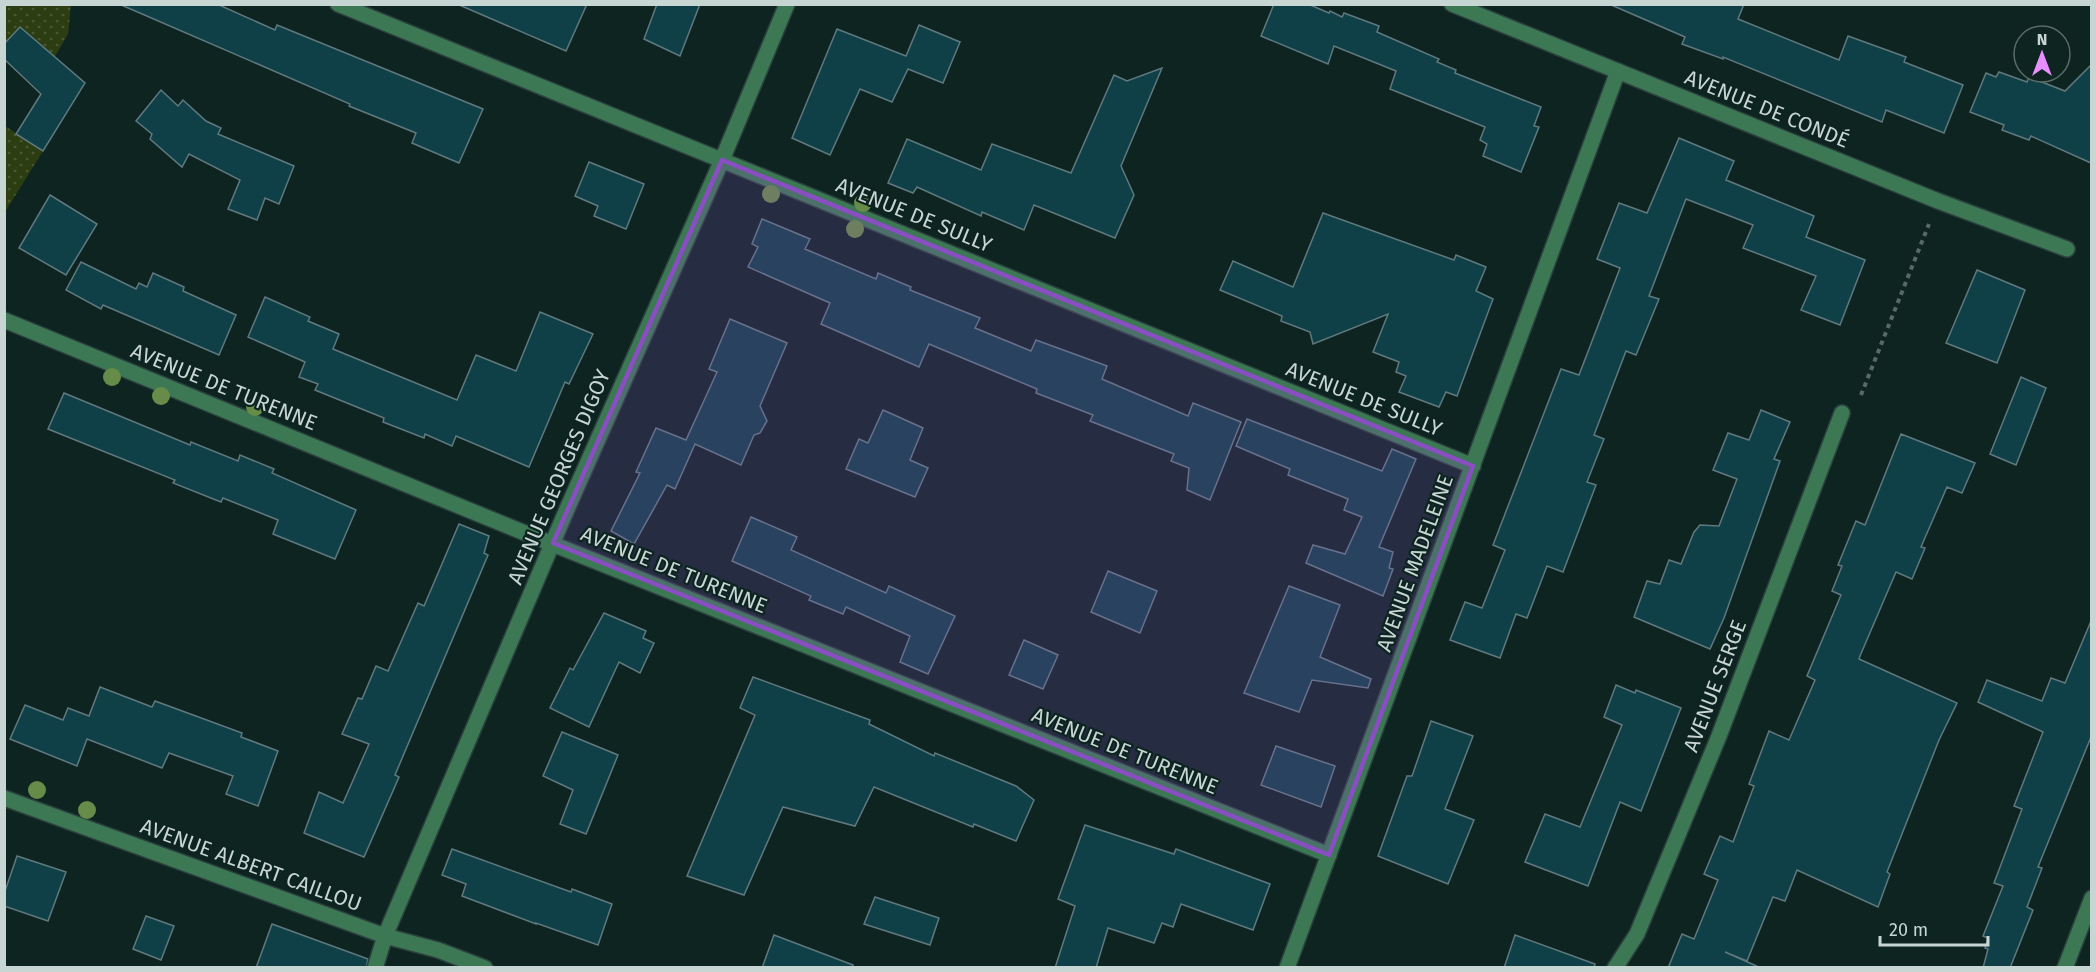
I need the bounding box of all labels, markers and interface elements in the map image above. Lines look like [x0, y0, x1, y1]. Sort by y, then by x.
north arrow [2012, 24, 2072, 84]
text: N [2037, 30, 2047, 49]
street label: AVENUE DE CONDÉ [1681, 64, 1853, 154]
street label: AVENUE DE SULLY [832, 172, 996, 258]
street label: AVENUE DE TURENNE [127, 338, 321, 436]
street label: AVENUE DE SULLY [1282, 356, 1446, 442]
street label: AVENUE GEORGES DIGOY [502, 365, 616, 588]
street label: AVENUE MADELEINE [1371, 471, 1459, 655]
street label: AVENUE DE TURENNE [577, 521, 771, 619]
street label: AVENUE SERGE [1678, 616, 1752, 756]
street label: AVENUE DE TURENNE [1028, 702, 1222, 800]
street label: AVENUE ALBERT CAILLOU [137, 813, 365, 917]
scale bar [1880, 909, 1988, 947]
text: 20 m [1889, 919, 1928, 941]

